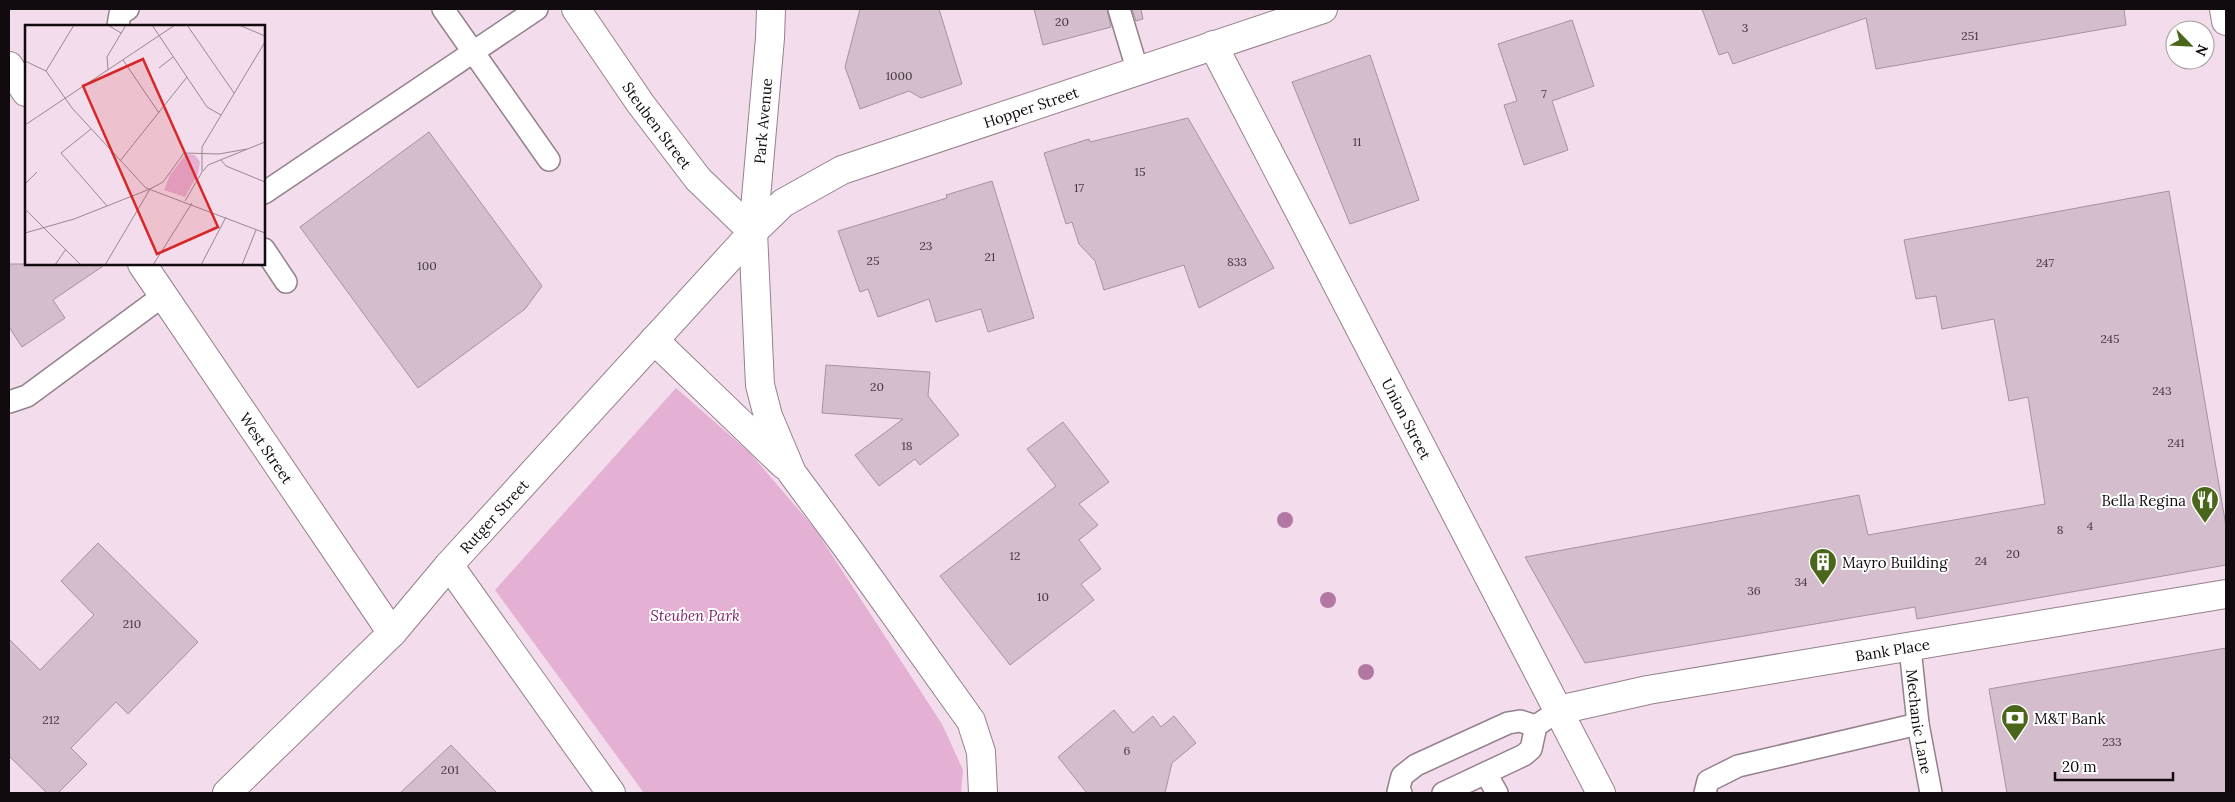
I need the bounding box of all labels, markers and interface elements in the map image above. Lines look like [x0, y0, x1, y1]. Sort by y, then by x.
house number: 20 [1055, 14, 1069, 29]
house number: 3 [1742, 20, 1749, 35]
north arrow [2165, 20, 2215, 70]
inset map [25, 25, 265, 265]
house number: 251 [1961, 28, 1979, 43]
text: N [2191, 42, 2212, 59]
house number: 1000 [886, 68, 912, 83]
street label: Park Avenue [750, 77, 776, 165]
street label: Steuben Street [619, 78, 696, 173]
street label: Hopper Street [981, 82, 1081, 132]
house number: 7 [1541, 86, 1547, 101]
house number: 11 [1353, 134, 1361, 149]
house number: 15 [1135, 164, 1145, 179]
house number: 17 [1074, 180, 1084, 195]
house number: 23 [920, 238, 933, 253]
house number: 21 [985, 249, 995, 264]
house number: 25 [867, 253, 879, 268]
house number: 833 [1227, 254, 1247, 269]
house number: 247 [2036, 255, 2055, 270]
house number: 100 [417, 258, 437, 273]
house number: 245 [2100, 331, 2120, 346]
street label: Union Street [1378, 375, 1436, 463]
house number: 20 [870, 379, 884, 394]
house number: 243 [2152, 383, 2172, 398]
street label: West Street [236, 409, 297, 487]
house number: 241 [2167, 435, 2185, 450]
house number: 18 [901, 438, 913, 453]
street label: Rutger Street [455, 475, 532, 557]
restaurant icon: Bella Regina [2190, 485, 2220, 524]
place label: Bella Regina [2102, 491, 2186, 510]
house number: 4 [2087, 518, 2094, 533]
house number: 8 [2057, 522, 2064, 537]
house number: 20 [2006, 546, 2020, 561]
building icon: Mayro Building [1808, 547, 1838, 586]
house number: 12 [1010, 548, 1020, 563]
place label: Mayro Building [1842, 553, 1948, 572]
house number: 24 [1975, 553, 1988, 568]
house number: 34 [1794, 574, 1808, 589]
house number: 36 [1747, 583, 1761, 598]
house number: 10 [1037, 589, 1049, 604]
park label: Steuben Park [650, 606, 740, 625]
house number: 210 [123, 616, 141, 631]
street label: Bank Place [1854, 634, 1931, 665]
street label: Mechanic Lane [1903, 668, 1937, 775]
bank icon: M&T Bank [2000, 703, 2030, 742]
place label: M&T Bank [2034, 709, 2106, 728]
house number: 212 [42, 712, 60, 727]
house number: 233 [2102, 734, 2122, 749]
house number: 6 [1124, 743, 1131, 758]
scale bar [2055, 750, 2172, 782]
text: 20 m [2062, 757, 2097, 776]
house number: 201 [441, 762, 459, 777]

